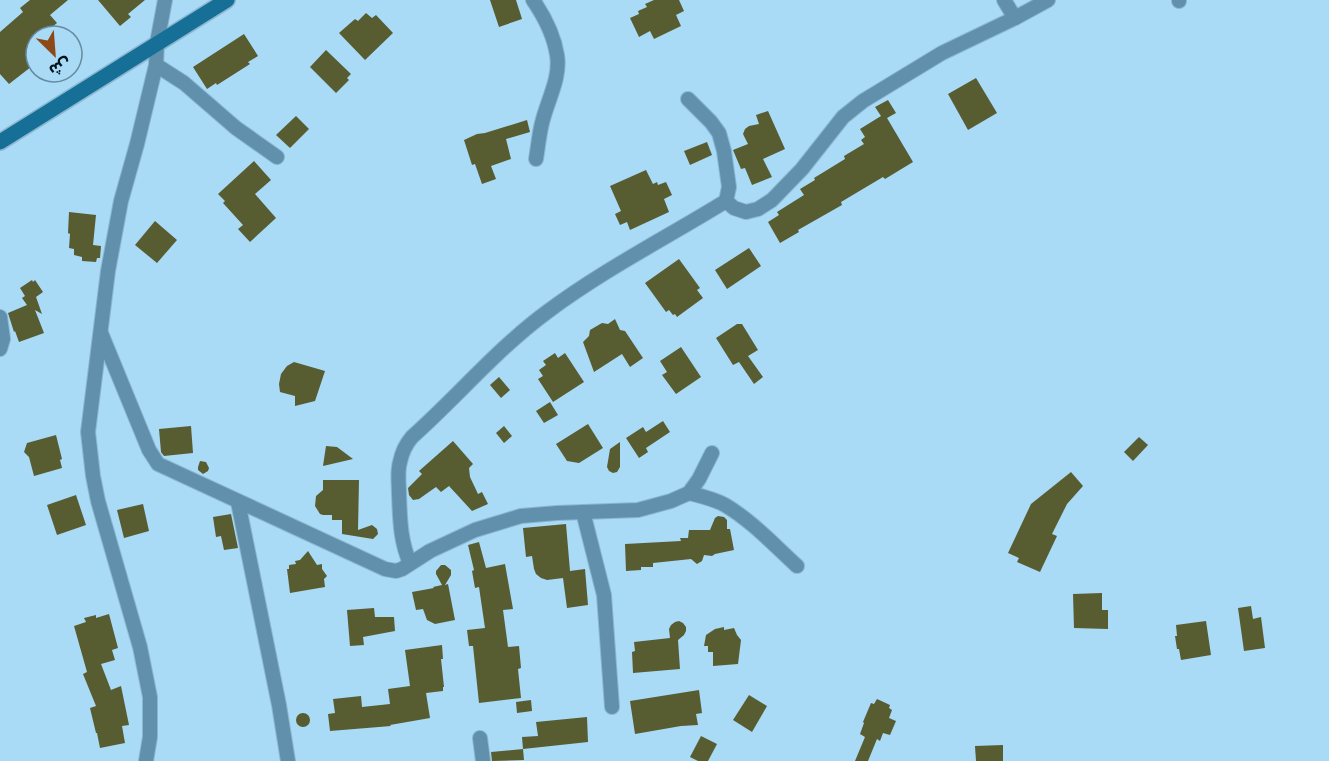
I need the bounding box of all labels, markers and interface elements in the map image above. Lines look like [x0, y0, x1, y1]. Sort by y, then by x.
north arrow [24, 24, 84, 84]
text: ش [46, 54, 74, 81]

